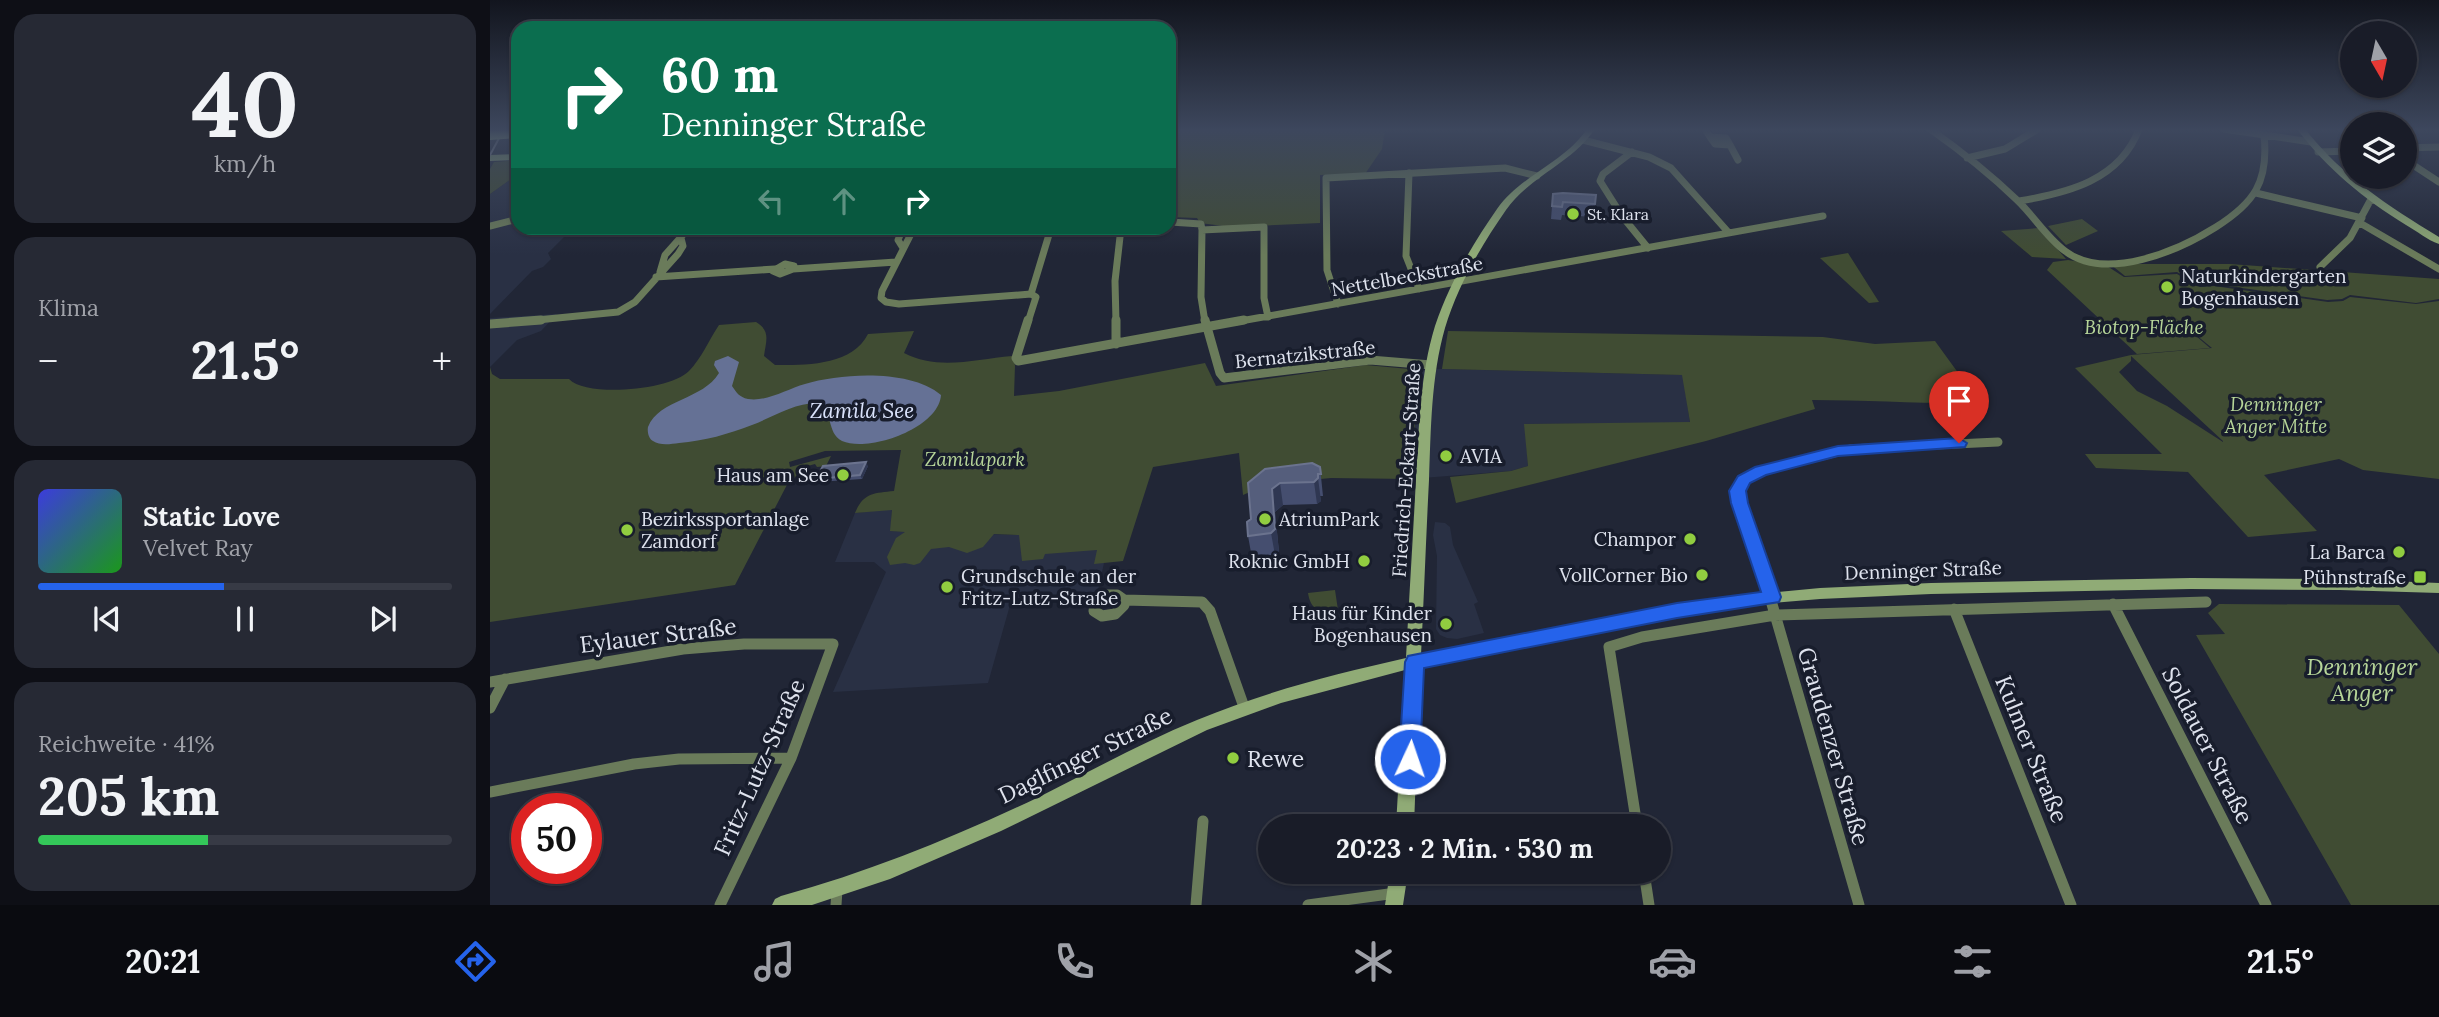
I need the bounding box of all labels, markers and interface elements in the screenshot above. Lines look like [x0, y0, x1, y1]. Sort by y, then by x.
north arrow [2340, 21, 2417, 98]
map controls [2340, 21, 2417, 189]
text: 60 m [661, 43, 778, 105]
text: 40 [191, 45, 299, 162]
icon: right [546, 49, 637, 140]
text: Denninger Straße [661, 104, 926, 145]
button: layers [2340, 112, 2417, 189]
text: km/h [214, 149, 276, 178]
icon: left [752, 182, 790, 220]
icon: ahead [825, 182, 863, 220]
icon: right [898, 182, 936, 220]
place label: St. Klara [1587, 204, 1649, 224]
marker: St. Klara [1565, 206, 1581, 222]
street label: Nettelbeckstraße [1329, 251, 1485, 301]
place label: Naturkindergarten Bogenhausen [2181, 264, 2347, 310]
marker: Naturkindergarten Bogenhausen [2159, 279, 2175, 295]
text: Klima [38, 293, 99, 322]
park label: Biotop-Fläche [2084, 315, 2204, 339]
text: 21.5° [191, 327, 299, 393]
street label: Bernatzikstraße [1233, 335, 1377, 373]
text: − [38, 337, 58, 385]
text: + [432, 337, 452, 385]
street label: Friedrich-Eckart-Straße [1387, 362, 1425, 578]
pin [1929, 371, 1989, 443]
icon: arrive [1940, 382, 1978, 420]
park label: Denninger Anger Mitte [2224, 392, 2327, 438]
water label: Zamila See [810, 397, 914, 424]
place label: AVIA [1459, 444, 1503, 468]
park label: Zamilapark [925, 447, 1025, 471]
marker: AVIA [1438, 448, 1454, 464]
place label: Haus am See [716, 463, 829, 487]
marker: Haus am See [835, 467, 851, 483]
text: Static Love [143, 500, 280, 533]
place label: Bezirkssportanlage Zamdorf [641, 507, 809, 553]
place label: AtriumPark [1278, 507, 1380, 531]
marker: AtriumPark [1257, 511, 1273, 527]
marker: Bezirkssportanlage Zamdorf [619, 522, 635, 538]
place label: Champor [1594, 527, 1677, 551]
marker: Champor [1682, 531, 1698, 547]
text: Velvet Ray [143, 533, 253, 562]
place label: La Barca [2309, 540, 2385, 564]
marker: La Barca [2391, 544, 2407, 560]
place label: Roknic GmbH [1228, 549, 1350, 573]
marker: Roknic GmbH [1356, 553, 1372, 569]
street label: Denninger Straße [1844, 555, 2002, 585]
place label: VollCorner Bio [1558, 563, 1688, 587]
place label: Grundschule an der Fritz-Lutz-Straße [961, 564, 1137, 610]
place label: Pühnstraße [2303, 565, 2406, 589]
marker: VollCorner Bio [1694, 567, 1710, 583]
marker: Pühnstraße [2412, 569, 2428, 585]
marker: Grundschule an der Fritz-Lutz-Straße [939, 579, 955, 595]
icon: previous [88, 600, 126, 638]
icon: pause [226, 600, 264, 638]
icon: next [364, 600, 402, 638]
place label: Haus für Kinder Bogenhausen [1292, 601, 1433, 647]
street label: Eylauer Straße [578, 611, 738, 659]
marker: Haus für Kinder Bogenhausen [1438, 616, 1454, 632]
street label: Graudenzer Straße [1792, 644, 1876, 848]
park label: Denninger Anger [2306, 652, 2418, 707]
street label: Soldauer Straße [2156, 662, 2260, 828]
street label: Kulmer Straße [1989, 671, 2075, 827]
street label: Fritz-Lutz-Straße [707, 674, 811, 860]
street label: Daglfinger Straße [994, 700, 1176, 810]
position arrow [1373, 722, 1447, 796]
text: Reichweite · 41% [38, 729, 215, 758]
place label: Rewe [1247, 744, 1304, 773]
marker: Rewe [1225, 750, 1241, 766]
text: 205 km [38, 763, 219, 829]
speed limit sign: 50 [511, 793, 602, 884]
text: 20:23 · 2 Min. · 530 m [1336, 832, 1593, 865]
icon: directions [451, 937, 500, 986]
icon: music [750, 937, 799, 986]
icon: phone [1050, 937, 1099, 986]
icon: climate [1349, 937, 1398, 986]
icon: car [1648, 937, 1697, 986]
icon: filters [1948, 937, 1997, 986]
text: 20:21 [125, 941, 201, 982]
text: 21.5° [2247, 941, 2314, 982]

